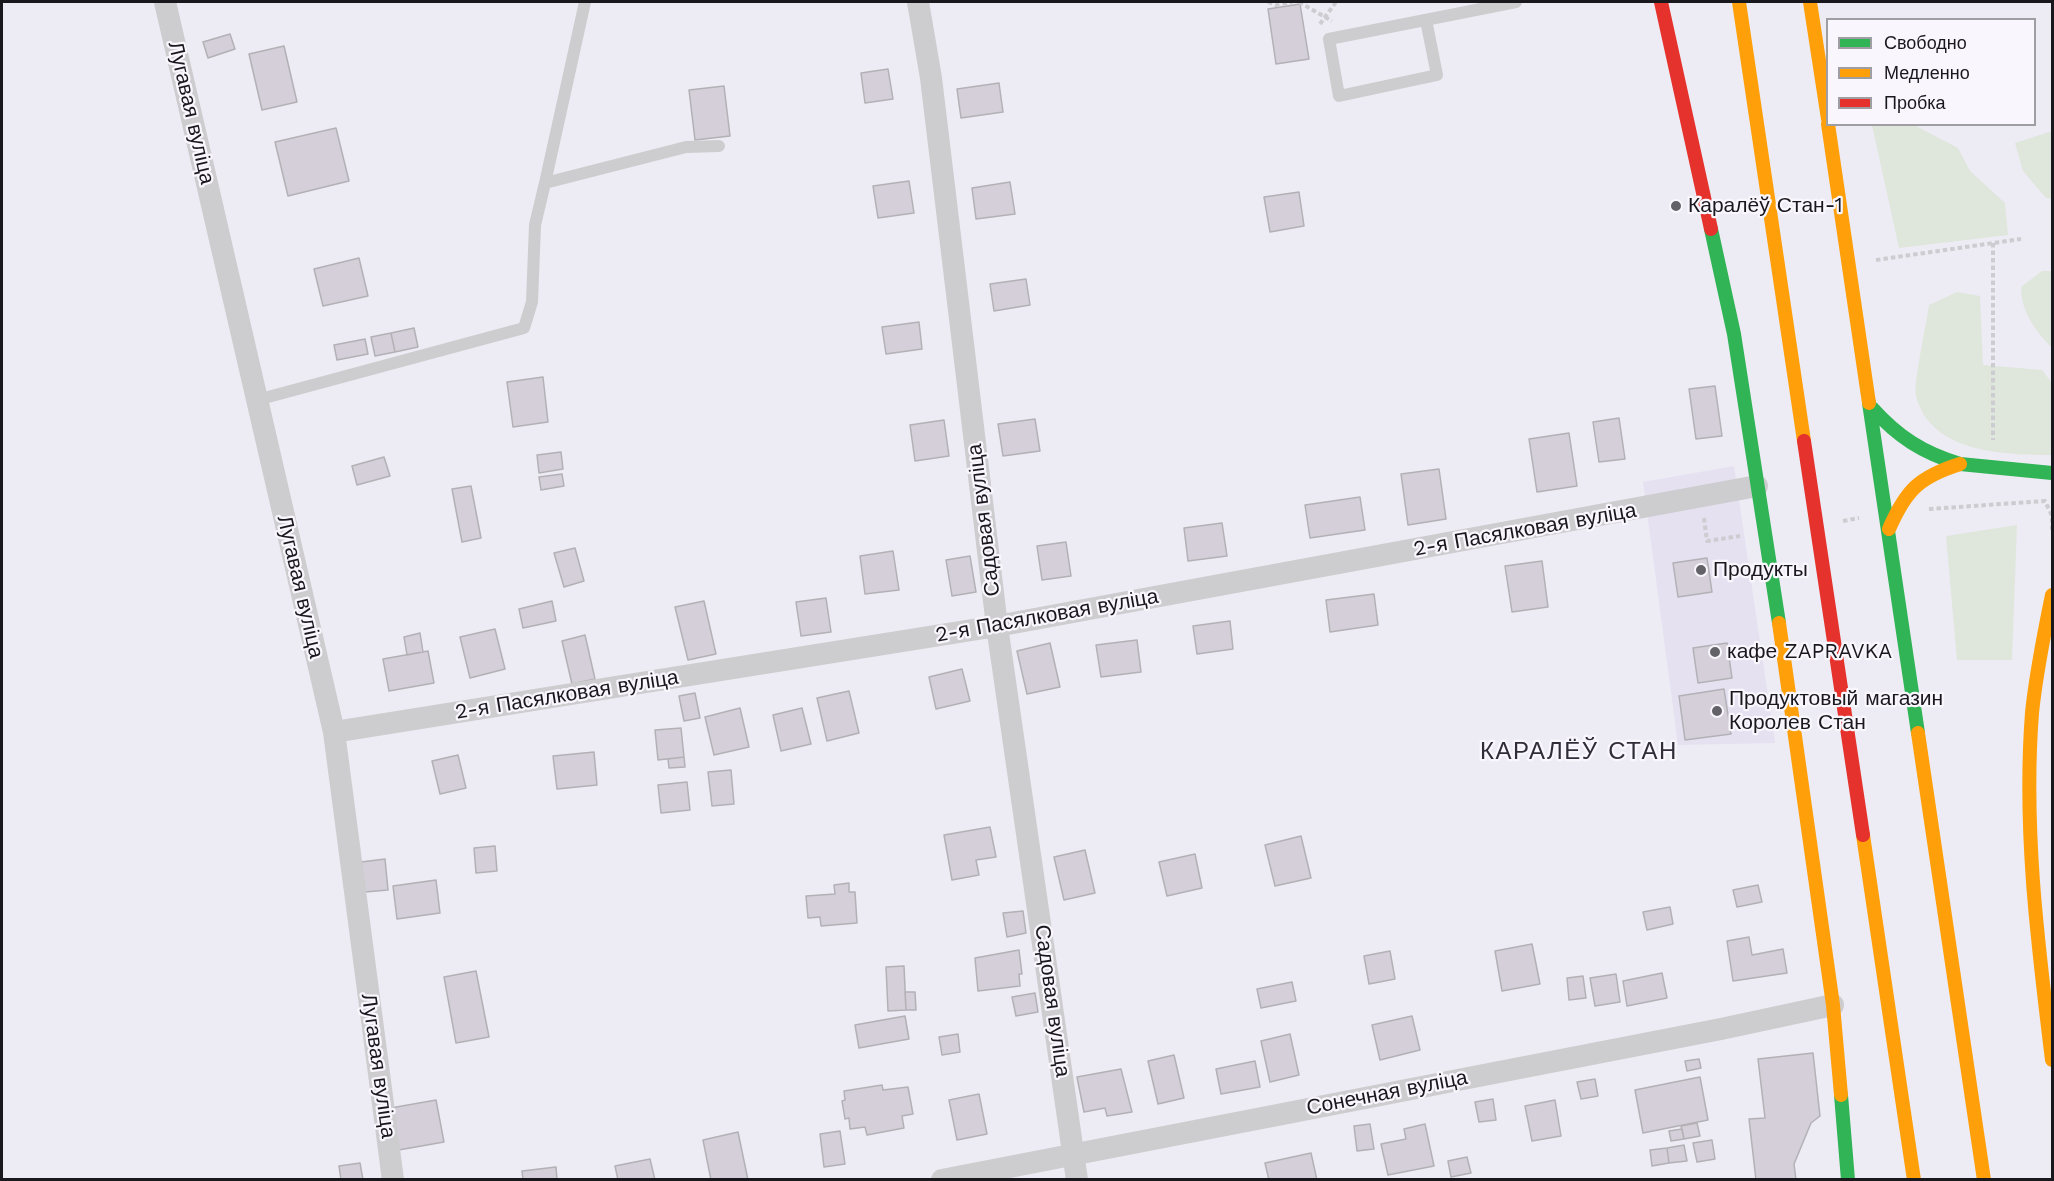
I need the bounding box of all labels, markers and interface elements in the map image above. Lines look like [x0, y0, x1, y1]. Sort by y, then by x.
legend [1826, 18, 2036, 126]
text: Свободно [1884, 32, 1967, 53]
street label: Лугавая вуліца [162, 39, 220, 187]
text: Медленно [1884, 62, 1970, 83]
text: Пробка [1884, 92, 1946, 113]
place label: Каралёў Стан-1 [1688, 193, 1843, 219]
marker: Каралёў Стан-1 [1669, 199, 1683, 213]
street label: Садовая вуліца [962, 442, 1006, 598]
street label: 2-я Пасялковая вуліца [1412, 498, 1638, 562]
street label: Лугавая вуліца [271, 513, 329, 661]
place label: Продукты [1713, 557, 1808, 583]
marker: Продукты [1694, 563, 1708, 577]
street label: 2-я Пасялковая вуліца [934, 584, 1160, 648]
place label: кафе ZAPRAVKA [1727, 639, 1892, 665]
marker: кафе ZAPRAVKA [1708, 645, 1722, 659]
street label: 2-я Пасялковая вуліца [454, 665, 680, 725]
place label: Продуктовый магазин Королев Стан [1729, 686, 1943, 736]
marker: Продуктовый магазин Королев Стан [1710, 704, 1724, 718]
district label: КАРАЛЁЎ СТАН [1480, 738, 1678, 766]
street label: Садовая вуліца [1029, 923, 1075, 1079]
street label: Лугавая вуліца [355, 992, 401, 1140]
street label: Сонечная вуліца [1304, 1065, 1470, 1121]

